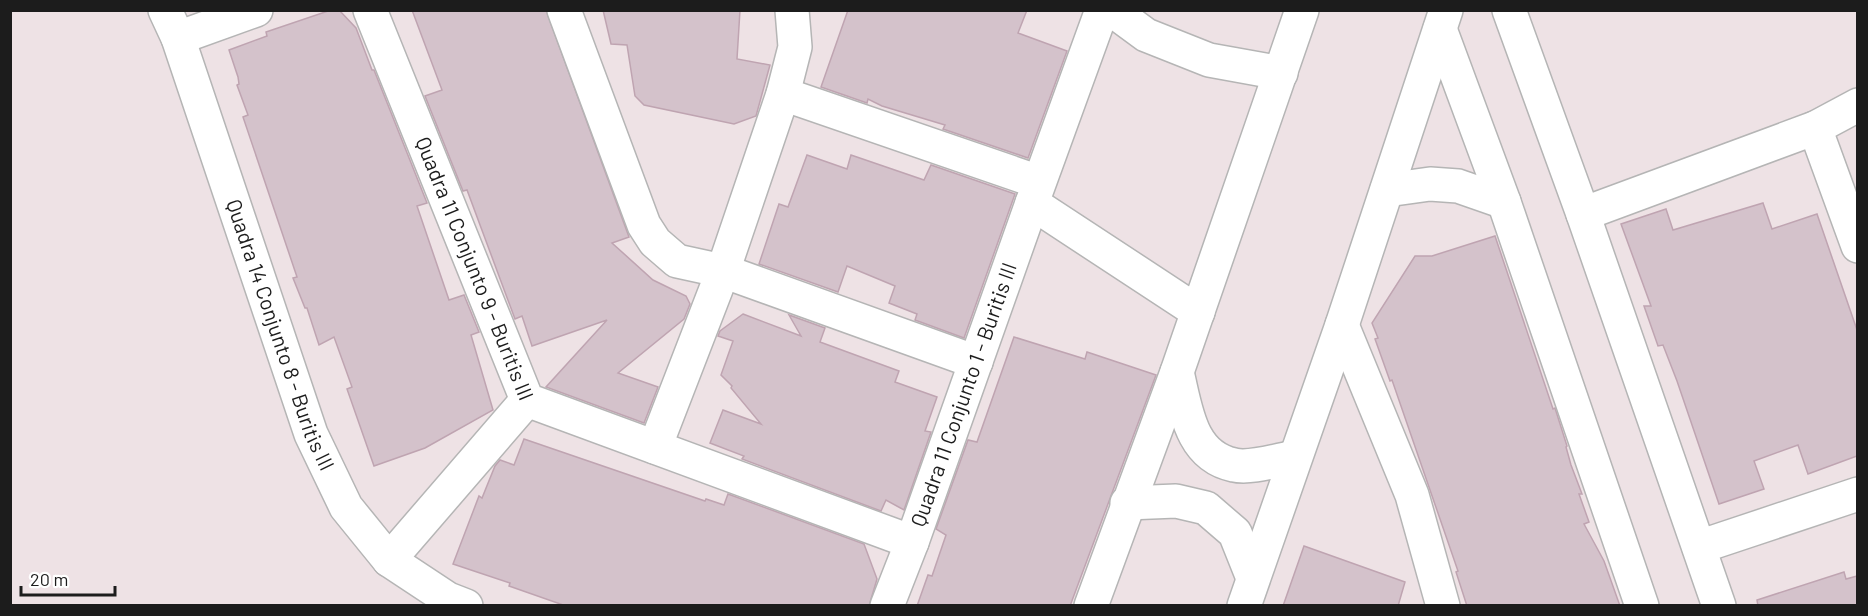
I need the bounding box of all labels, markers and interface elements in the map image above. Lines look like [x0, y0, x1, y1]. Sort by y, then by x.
street label: Quadra 11 Conjunto 9 - Buritis III [411, 133, 540, 404]
street label: Quadra 14 Conjunto 8 - Buritis III [222, 196, 341, 474]
street label: Quadra 11 Conjunto 1 - Buritis III [905, 259, 1021, 529]
scale bar [21, 559, 116, 597]
text: 20 m [30, 568, 68, 590]

